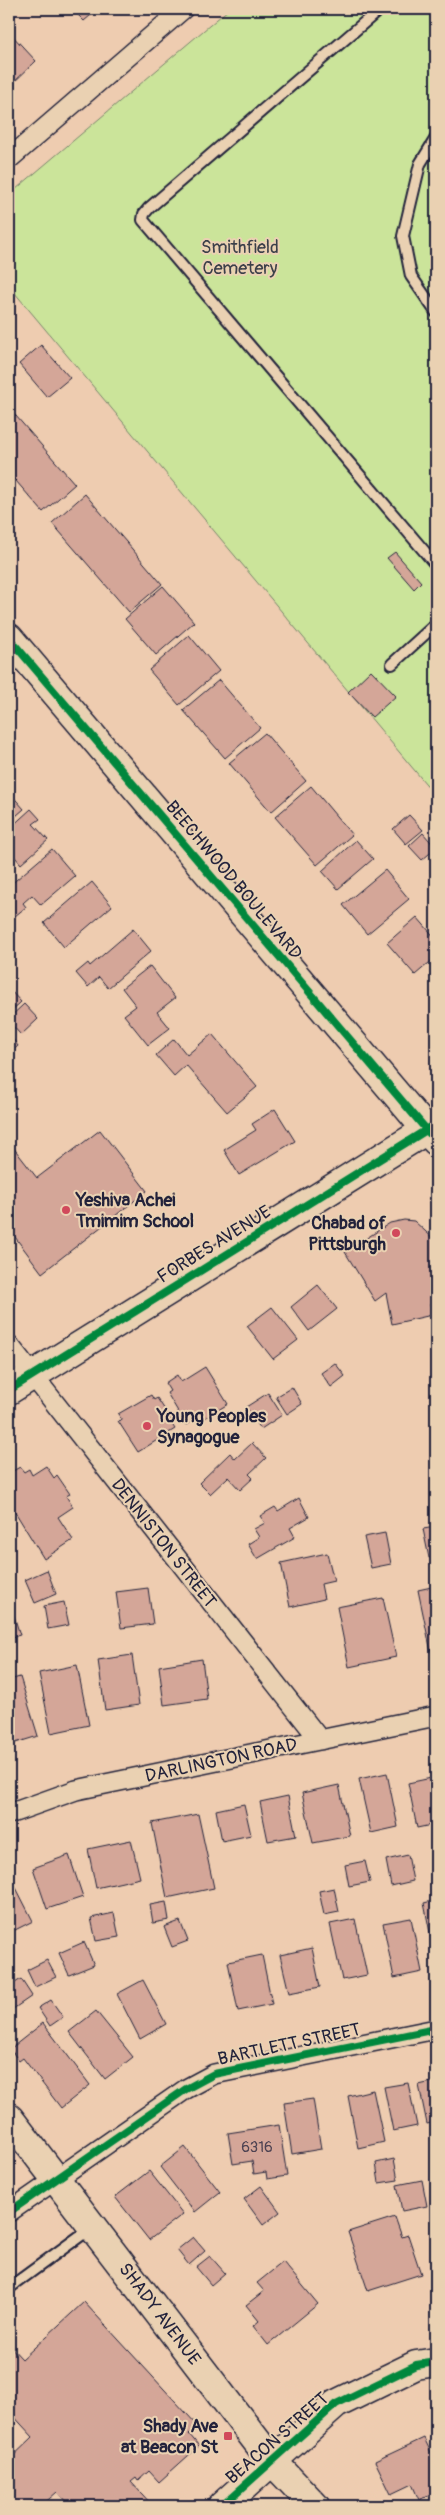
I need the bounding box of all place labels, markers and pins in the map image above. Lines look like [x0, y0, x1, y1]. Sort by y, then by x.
place label: Yeshiva Achei Tmimim School [75, 1189, 194, 1233]
marker: Yeshiva Achei Tmimim School [60, 1204, 72, 1216]
place label: Chabad of Pittsburgh [308, 1212, 387, 1256]
marker: Chabad of Pittsburgh [390, 1227, 402, 1239]
place label: Young Peoples Synagogue [156, 1405, 267, 1449]
marker: Young Peoples Synagogue [141, 1420, 153, 1432]
place label: Shady Ave at Beacon St [121, 2415, 219, 2459]
marker: Shady Ave at Beacon St [222, 2430, 234, 2442]

